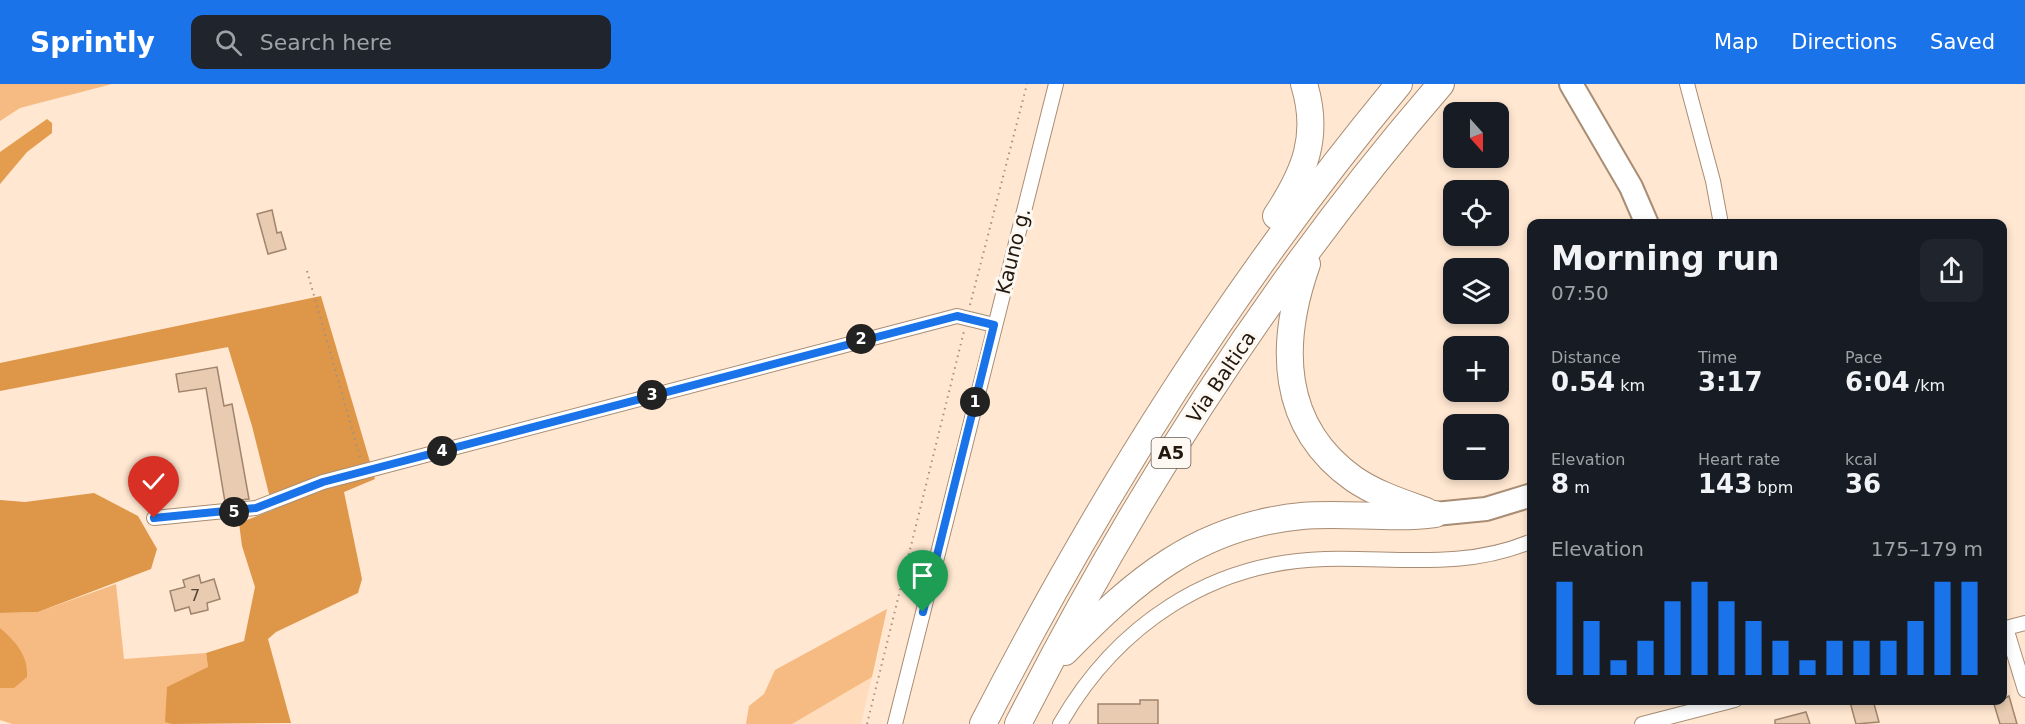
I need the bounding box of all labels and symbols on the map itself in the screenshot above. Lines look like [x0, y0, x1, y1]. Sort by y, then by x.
north arrow [1443, 102, 1509, 168]
street label: Kauno g. [991, 205, 1035, 297]
pin: 2 [846, 324, 876, 354]
street label: Via Baltica [1182, 327, 1260, 427]
pin: 3 [637, 380, 667, 410]
pin: 1 [960, 387, 990, 417]
pin: 4 [427, 436, 457, 466]
road number: A5 [1152, 438, 1190, 468]
pin [128, 456, 179, 518]
pin: 5 [219, 497, 249, 527]
pin [897, 550, 948, 612]
house number: 7 [190, 586, 200, 605]

